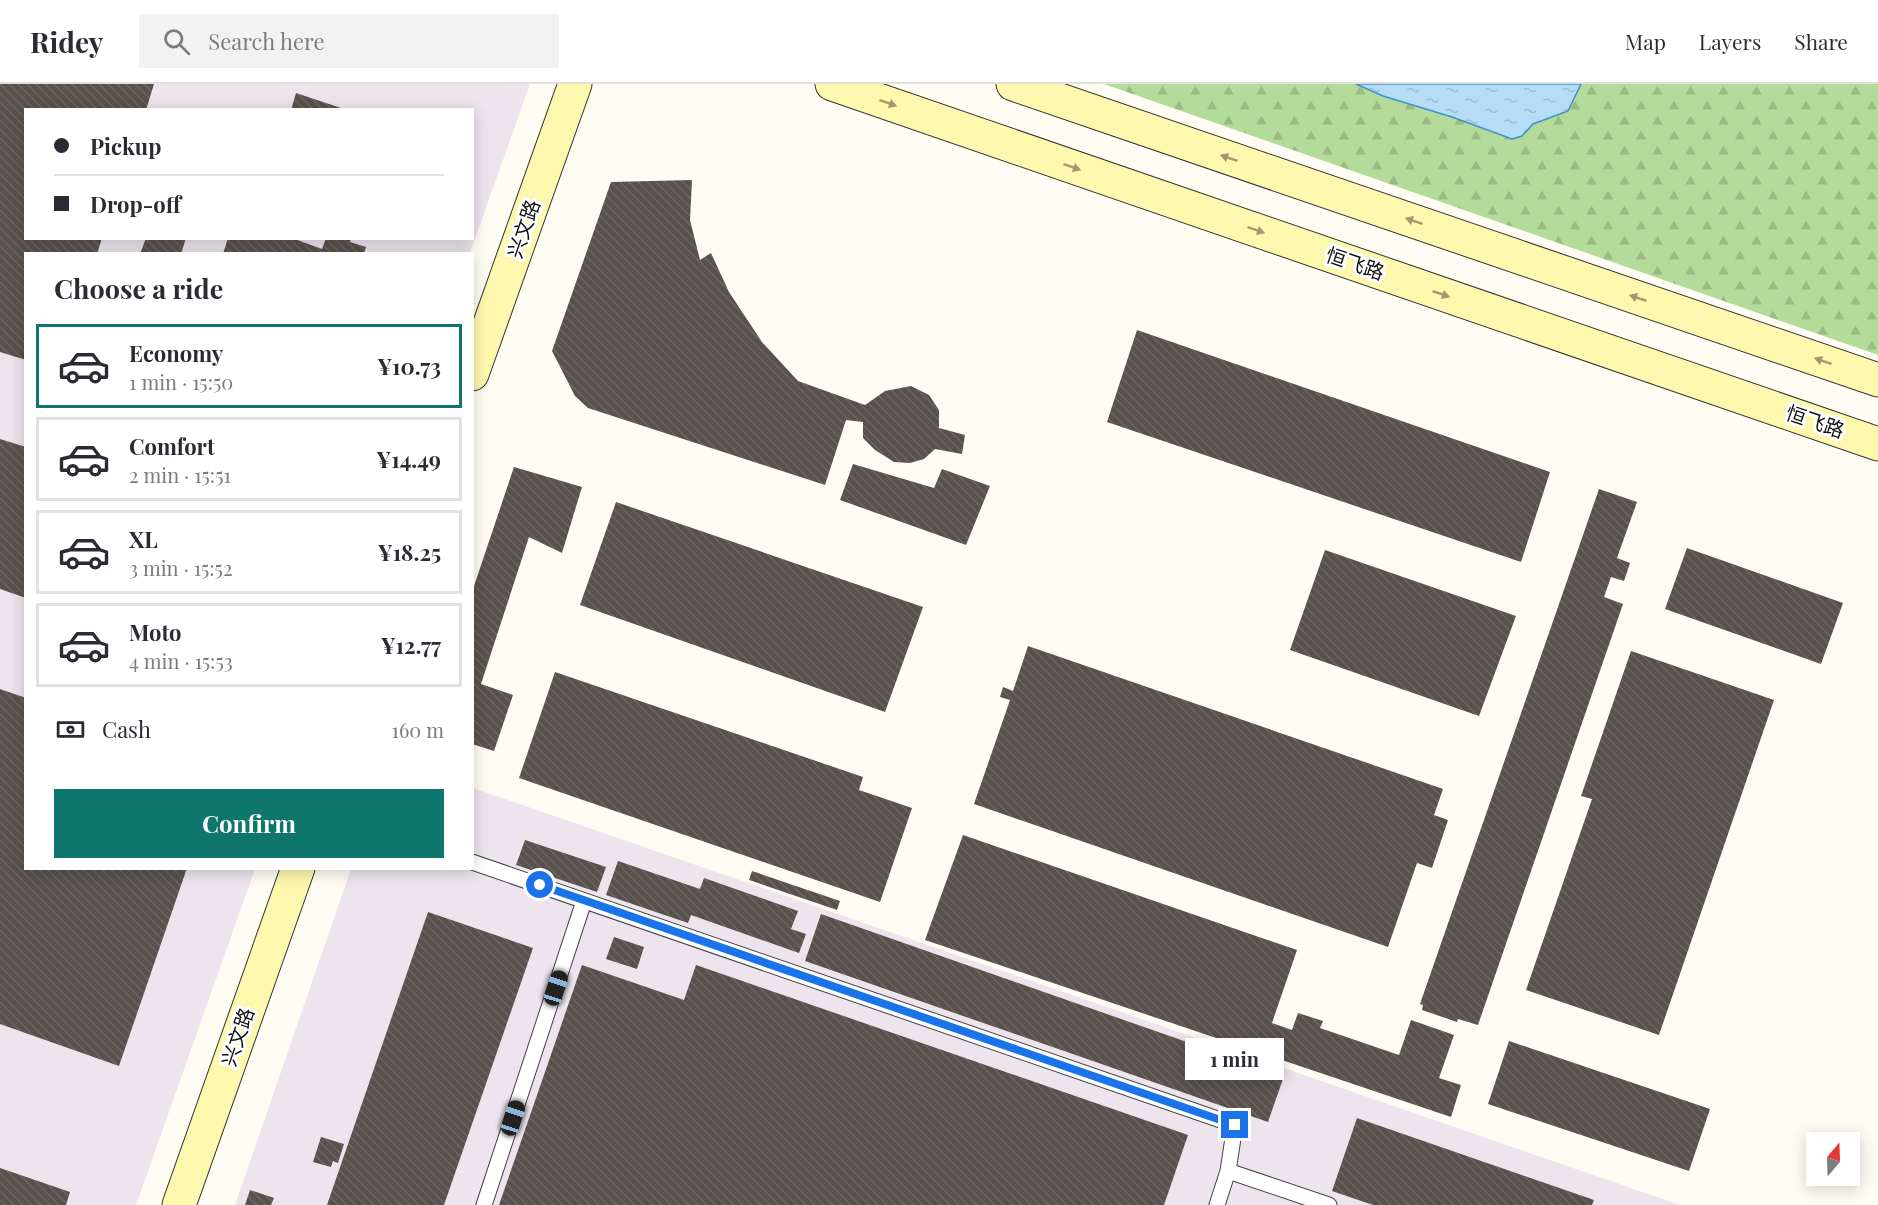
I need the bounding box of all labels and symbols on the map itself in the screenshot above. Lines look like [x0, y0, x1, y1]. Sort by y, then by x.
one-way arrow [879, 99, 897, 108]
one-way arrow [1220, 153, 1238, 163]
one-way arrow [1063, 162, 1081, 172]
street label: 兴文路 [500, 196, 545, 261]
one-way arrow [1405, 216, 1423, 226]
one-way arrow [1247, 226, 1265, 236]
street label: 恒飞路 [1323, 240, 1388, 285]
one-way arrow [1432, 289, 1450, 299]
one-way arrow [1629, 293, 1647, 303]
one-way arrow [1814, 356, 1832, 366]
street label: 恒飞路 [1783, 398, 1848, 443]
route start [526, 871, 553, 898]
car [542, 968, 570, 1008]
street label: 兴文路 [214, 1004, 259, 1069]
callout: 1 min [1186, 1038, 1284, 1080]
car [499, 1098, 527, 1138]
route end [1221, 1111, 1248, 1138]
north arrow [1806, 1132, 1860, 1186]

